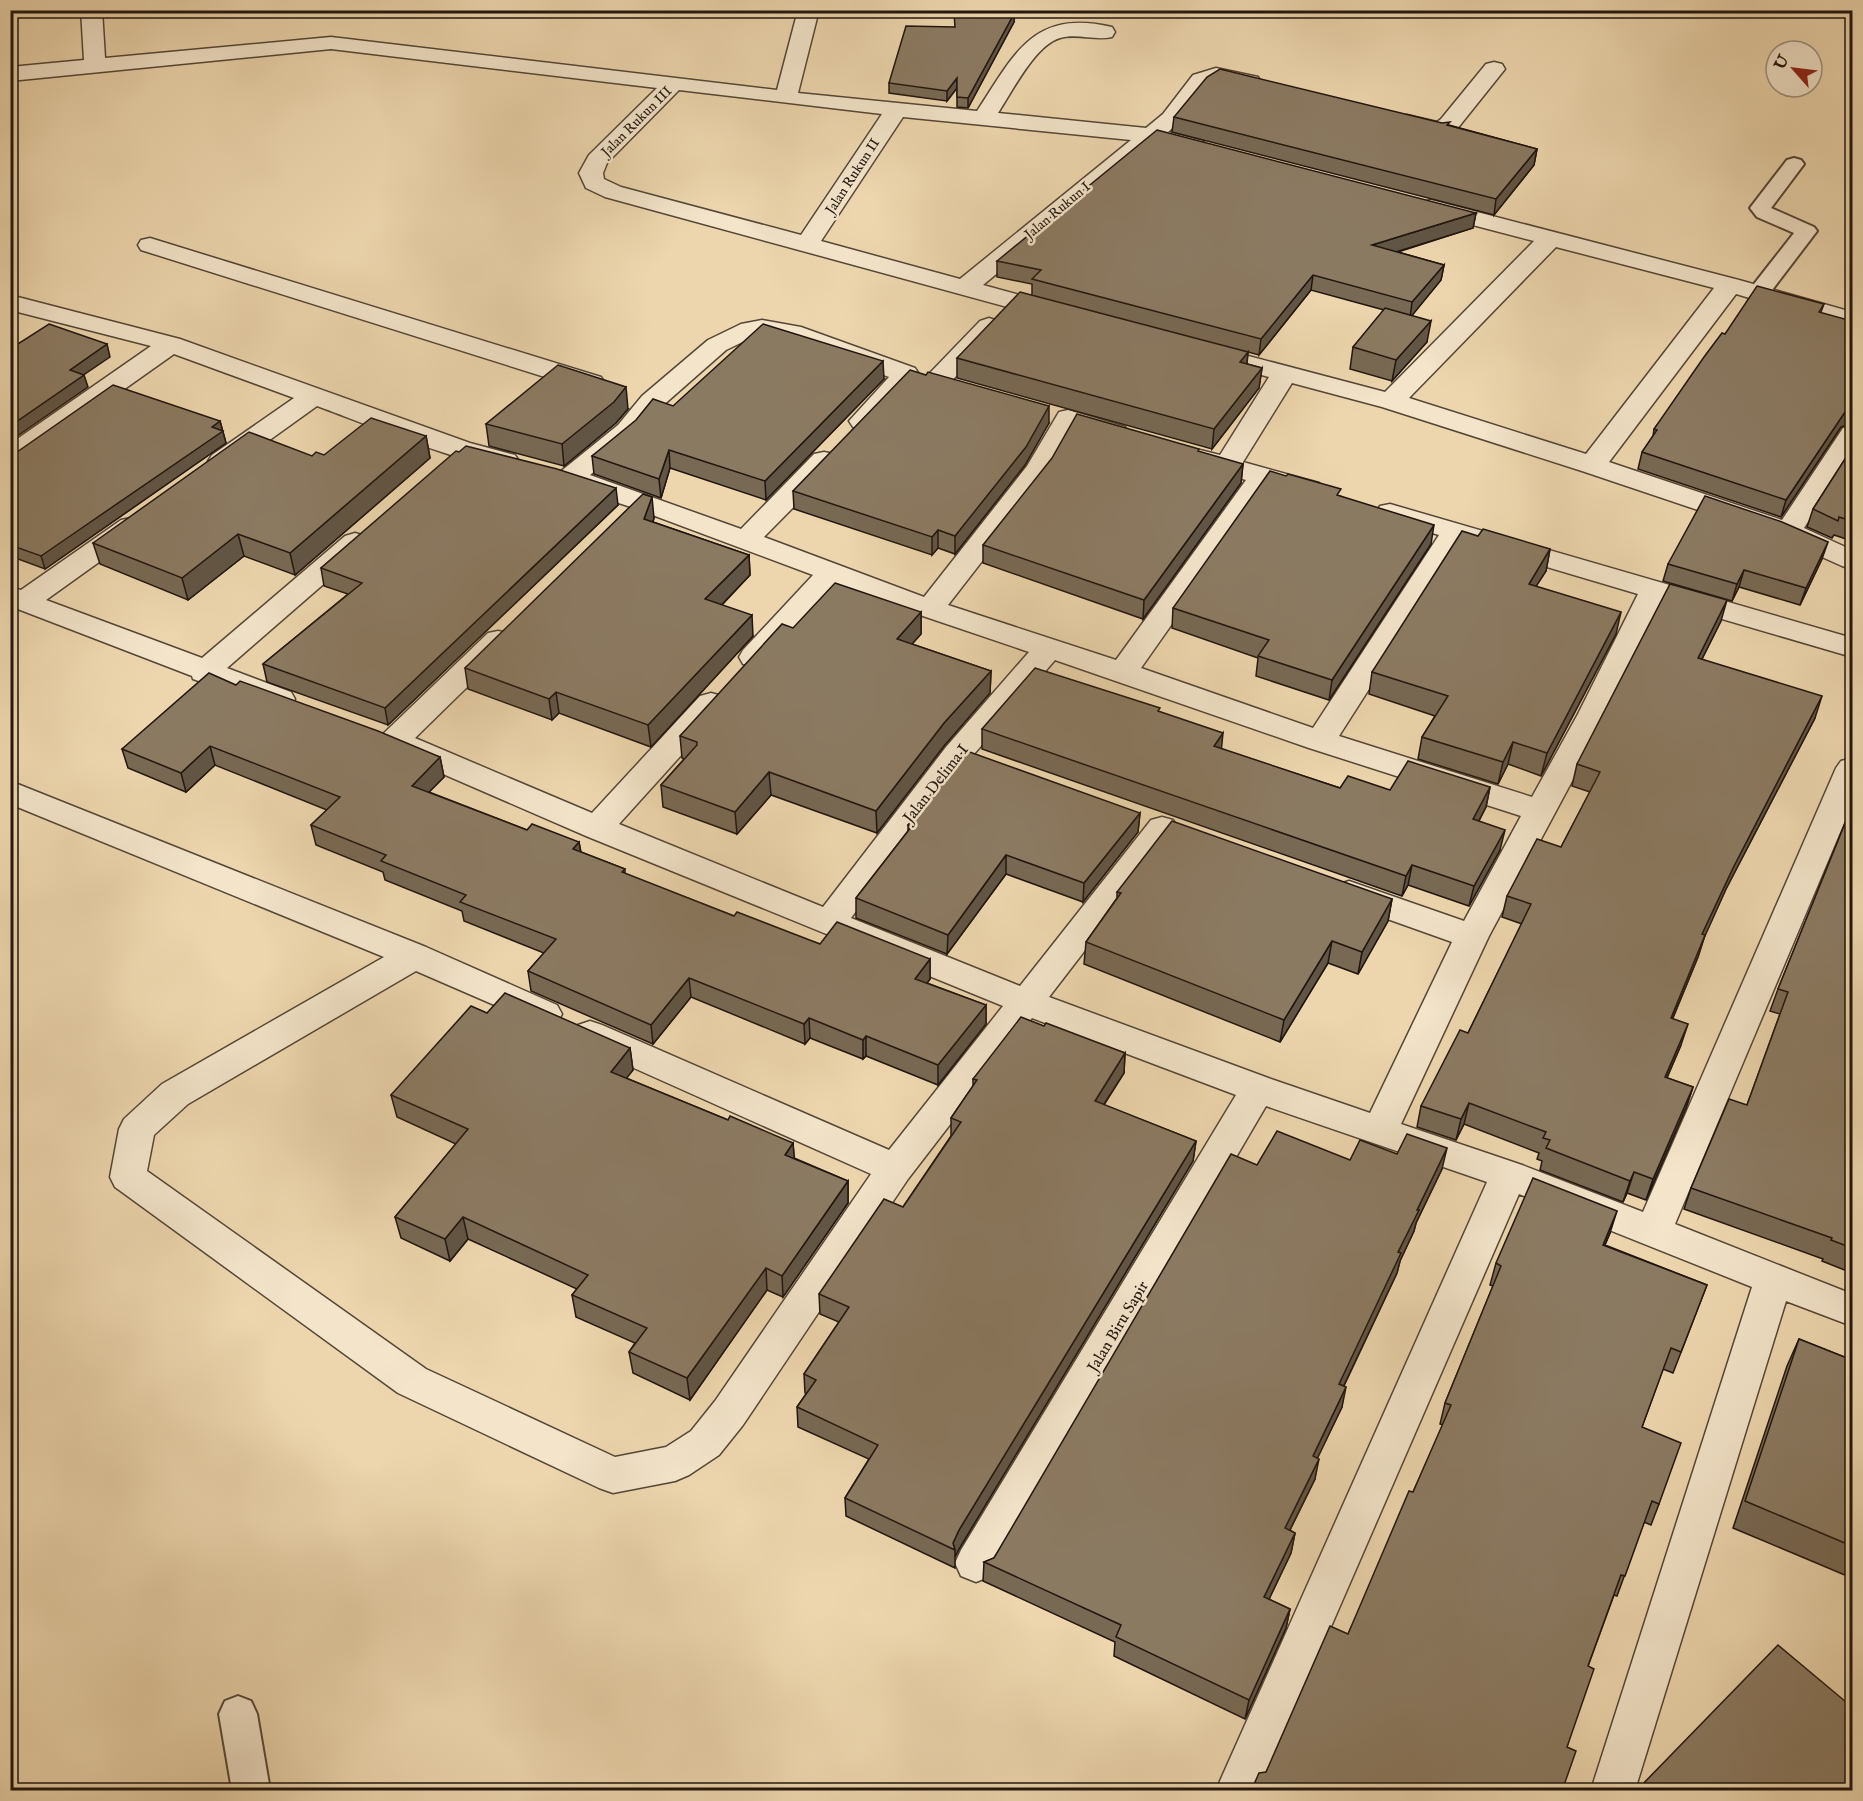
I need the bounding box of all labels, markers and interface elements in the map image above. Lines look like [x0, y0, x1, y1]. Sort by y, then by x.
north arrow [1764, 39, 1824, 99]
text: U [1770, 52, 1795, 74]
street label: Jalan Rukun III [596, 82, 676, 162]
street label: Jalan Rukun II [821, 135, 884, 220]
street label: Jalan Rukun I [1019, 178, 1094, 245]
street label: Jalan Delima I [898, 741, 974, 829]
street label: Jalan Biru Sapir [1083, 1278, 1154, 1378]

